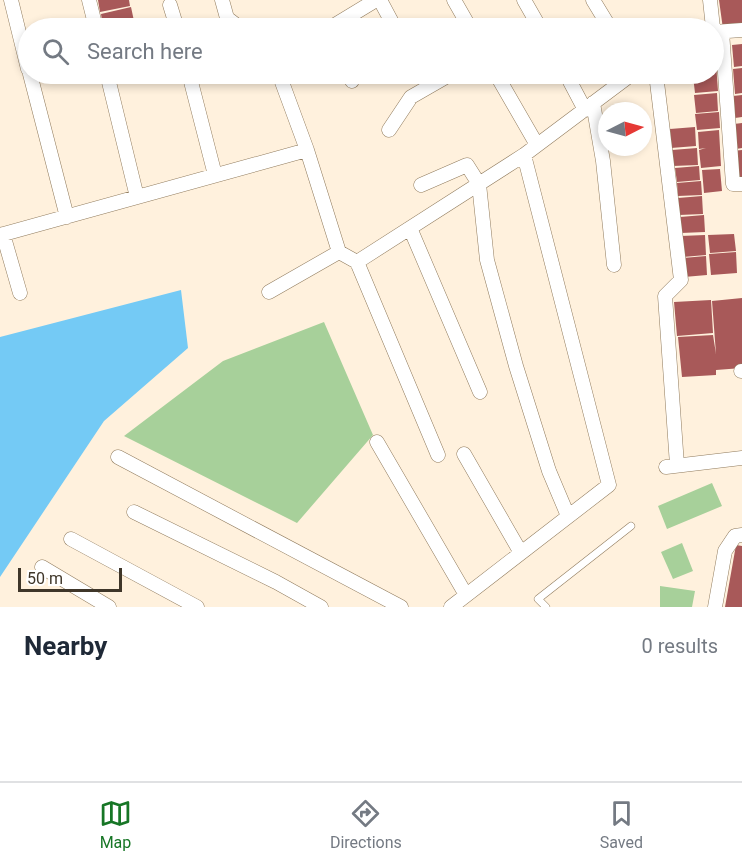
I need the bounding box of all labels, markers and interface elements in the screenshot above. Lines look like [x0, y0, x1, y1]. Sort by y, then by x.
search box [18, 18, 724, 84]
icon: search [39, 35, 72, 68]
text: Search here [87, 39, 203, 64]
north arrow [598, 102, 652, 156]
scale bar [18, 565, 122, 592]
text: 50 m [27, 569, 63, 588]
text: Nearby [24, 631, 107, 661]
text: 0 results [642, 634, 718, 658]
tab: Map [99, 797, 132, 852]
tab: Directions [330, 797, 402, 852]
tab: Saved [600, 797, 643, 852]

